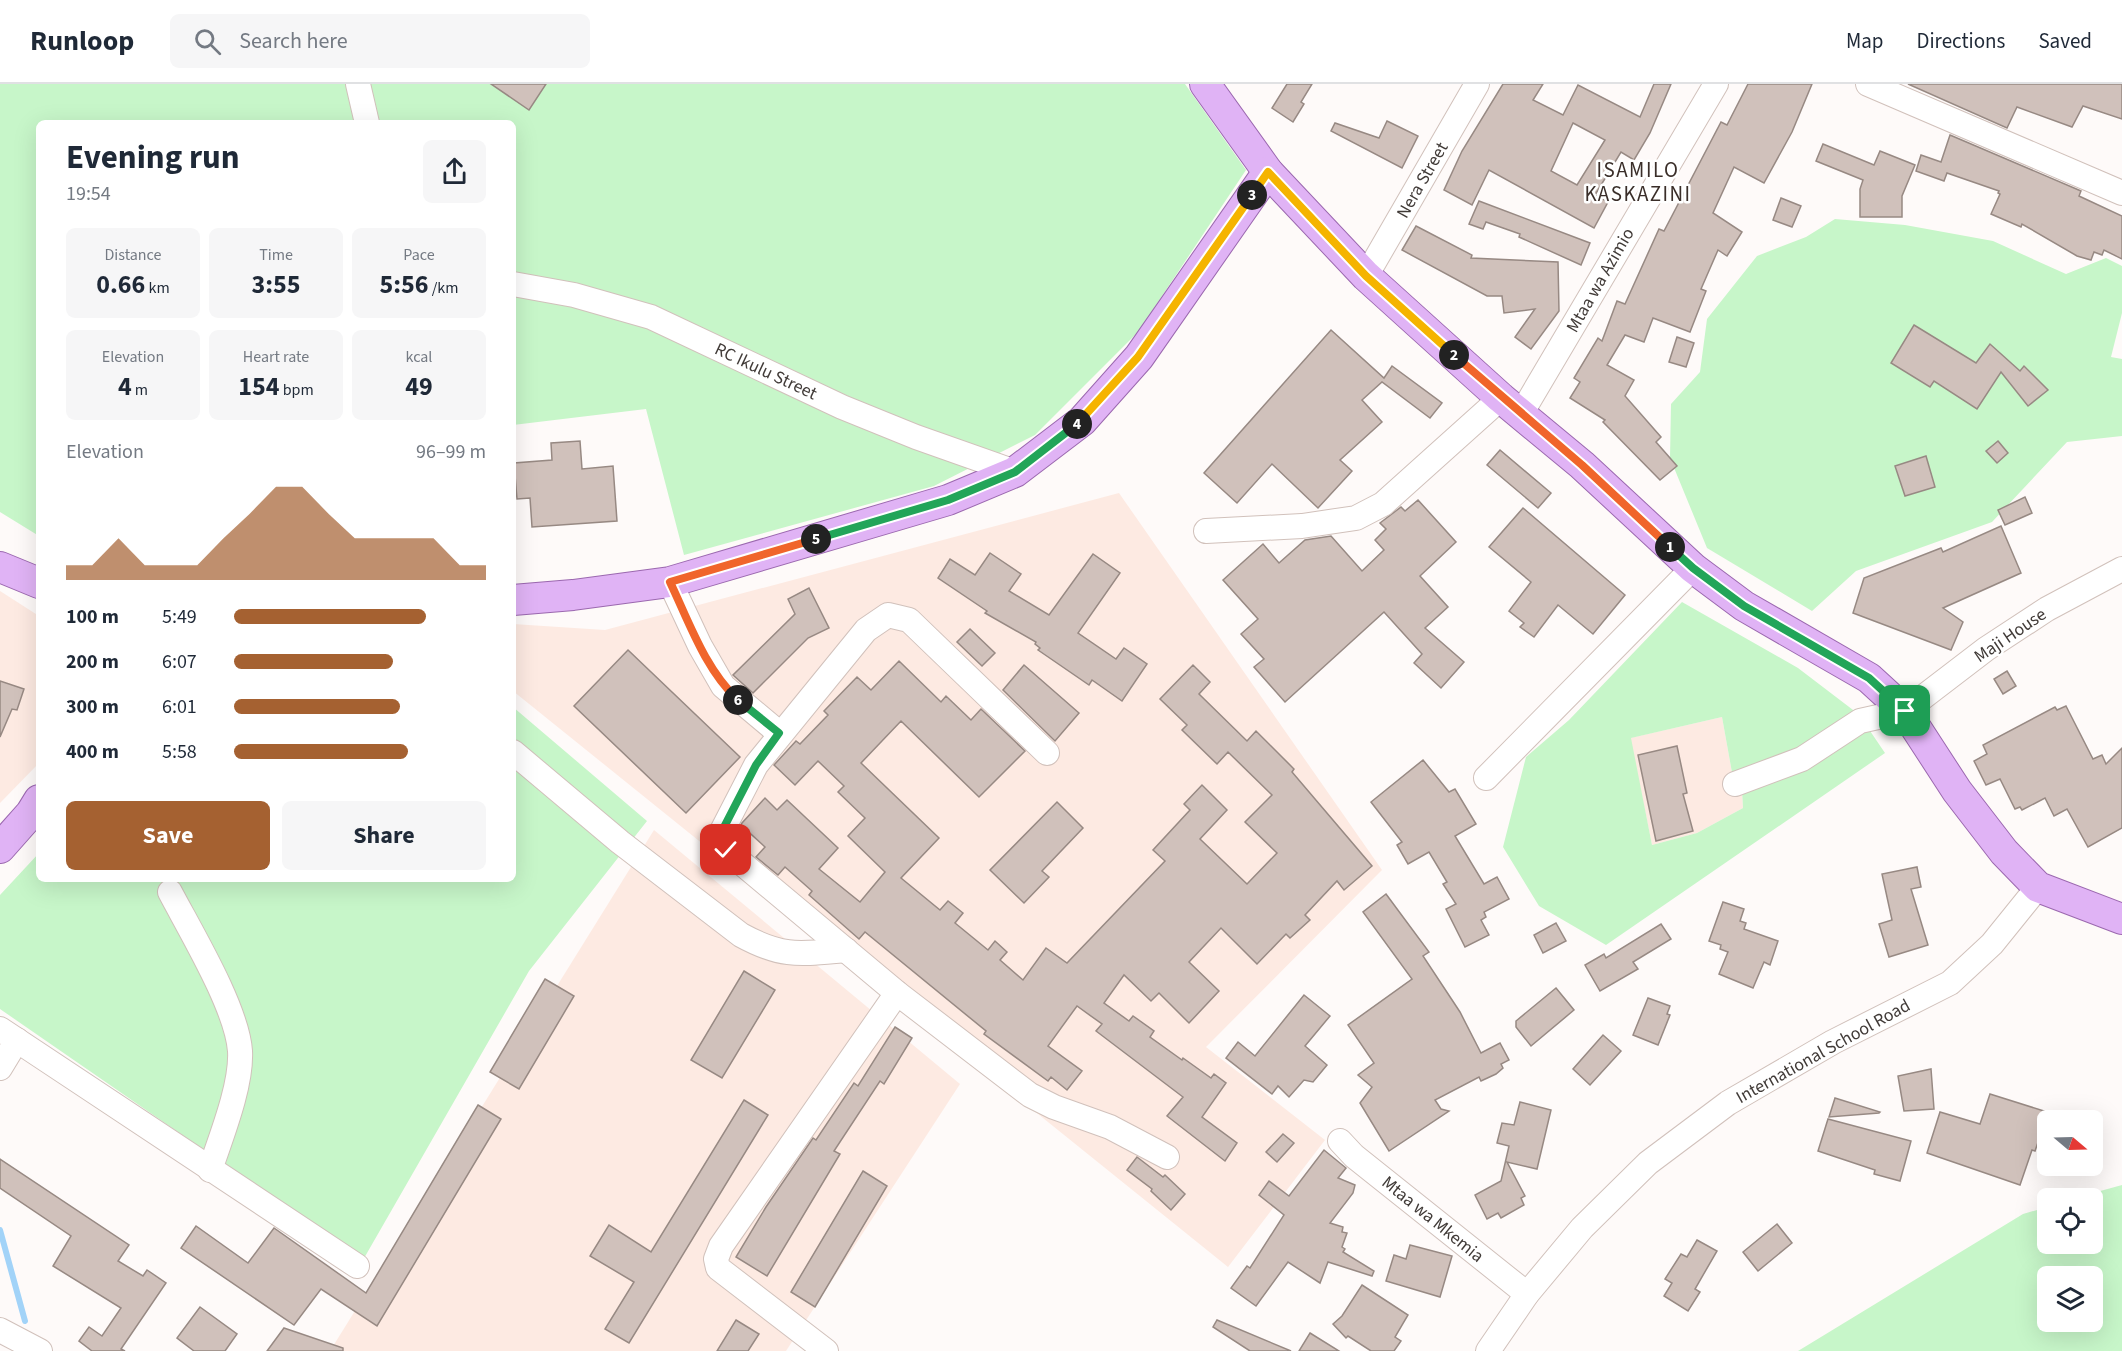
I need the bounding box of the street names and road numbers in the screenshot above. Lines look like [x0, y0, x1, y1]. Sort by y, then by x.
street label: Nera Street [1391, 138, 1454, 223]
street label: Mtaa wa Azimio [1560, 223, 1640, 337]
street label: RC Ikulu Street [710, 337, 821, 406]
street label: Maji House [1969, 602, 2051, 669]
street label: International School Road [1732, 993, 1915, 1110]
street label: Mtaa wa Mkemia [1376, 1170, 1489, 1268]

